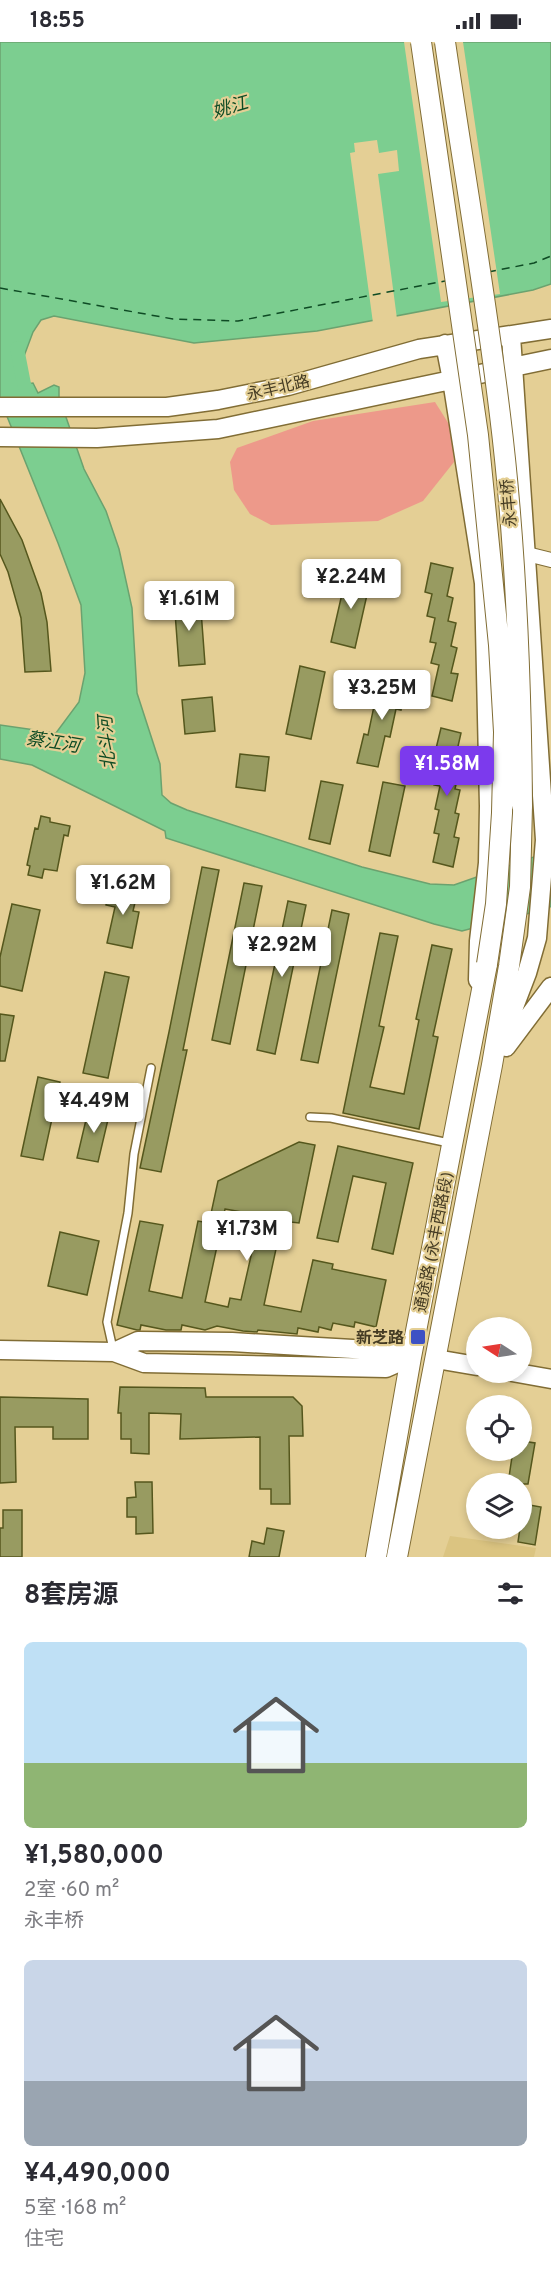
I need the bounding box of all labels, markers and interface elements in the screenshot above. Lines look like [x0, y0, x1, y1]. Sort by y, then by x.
text: 18:55 [30, 8, 85, 35]
water label: 姚江 [210, 92, 253, 124]
street label: 永丰北路 [245, 372, 312, 406]
street label: 永丰桥 [498, 478, 522, 528]
pin: ¥2.24M [302, 559, 400, 610]
text: ¥2.24M [316, 565, 386, 591]
pin: ¥1.61M [140, 581, 238, 632]
text: ¥1.61M [158, 587, 220, 613]
pin: ¥3.25M [333, 670, 431, 721]
text: ¥3.25M [347, 676, 417, 702]
water label: 北斗河 [95, 712, 122, 771]
water label: 蔡江河 [24, 728, 84, 760]
pin: ¥1.58M [398, 746, 496, 797]
text: ¥1.58M [414, 752, 480, 778]
pin: ¥1.62M [74, 865, 172, 916]
text: ¥1.62M [90, 871, 156, 897]
pin: ¥2.92M [233, 927, 331, 978]
text: ¥2.92M [247, 933, 317, 959]
pin: ¥4.49M [45, 1083, 143, 1134]
text: ¥4.49M [58, 1089, 130, 1115]
street label: 通途路 (永丰西路段) [412, 1170, 458, 1314]
pin: ¥1.73M [198, 1211, 296, 1262]
text: ¥1.73M [216, 1217, 278, 1243]
north arrow [466, 1317, 532, 1383]
map controls [466, 1317, 532, 1539]
marker: 新芝路 [409, 1328, 427, 1346]
place label: 新芝路 [356, 1329, 404, 1349]
button: locate [466, 1395, 532, 1461]
button: layers [466, 1473, 532, 1539]
icon: filters [494, 1577, 527, 1610]
text: 8套房源 [24, 1580, 118, 1613]
icon: home [222, 1681, 330, 1789]
text: ¥1,580,000 [24, 1840, 164, 1873]
text: 2室 · 60 m² [24, 1878, 119, 1904]
text: 永丰桥 [24, 1909, 84, 1935]
icon: home [222, 1999, 330, 2107]
text: ¥4,490,000 [24, 2158, 171, 2191]
text: 5室 · 168 m² [24, 2196, 126, 2222]
text: 住宅 [24, 2227, 64, 2253]

